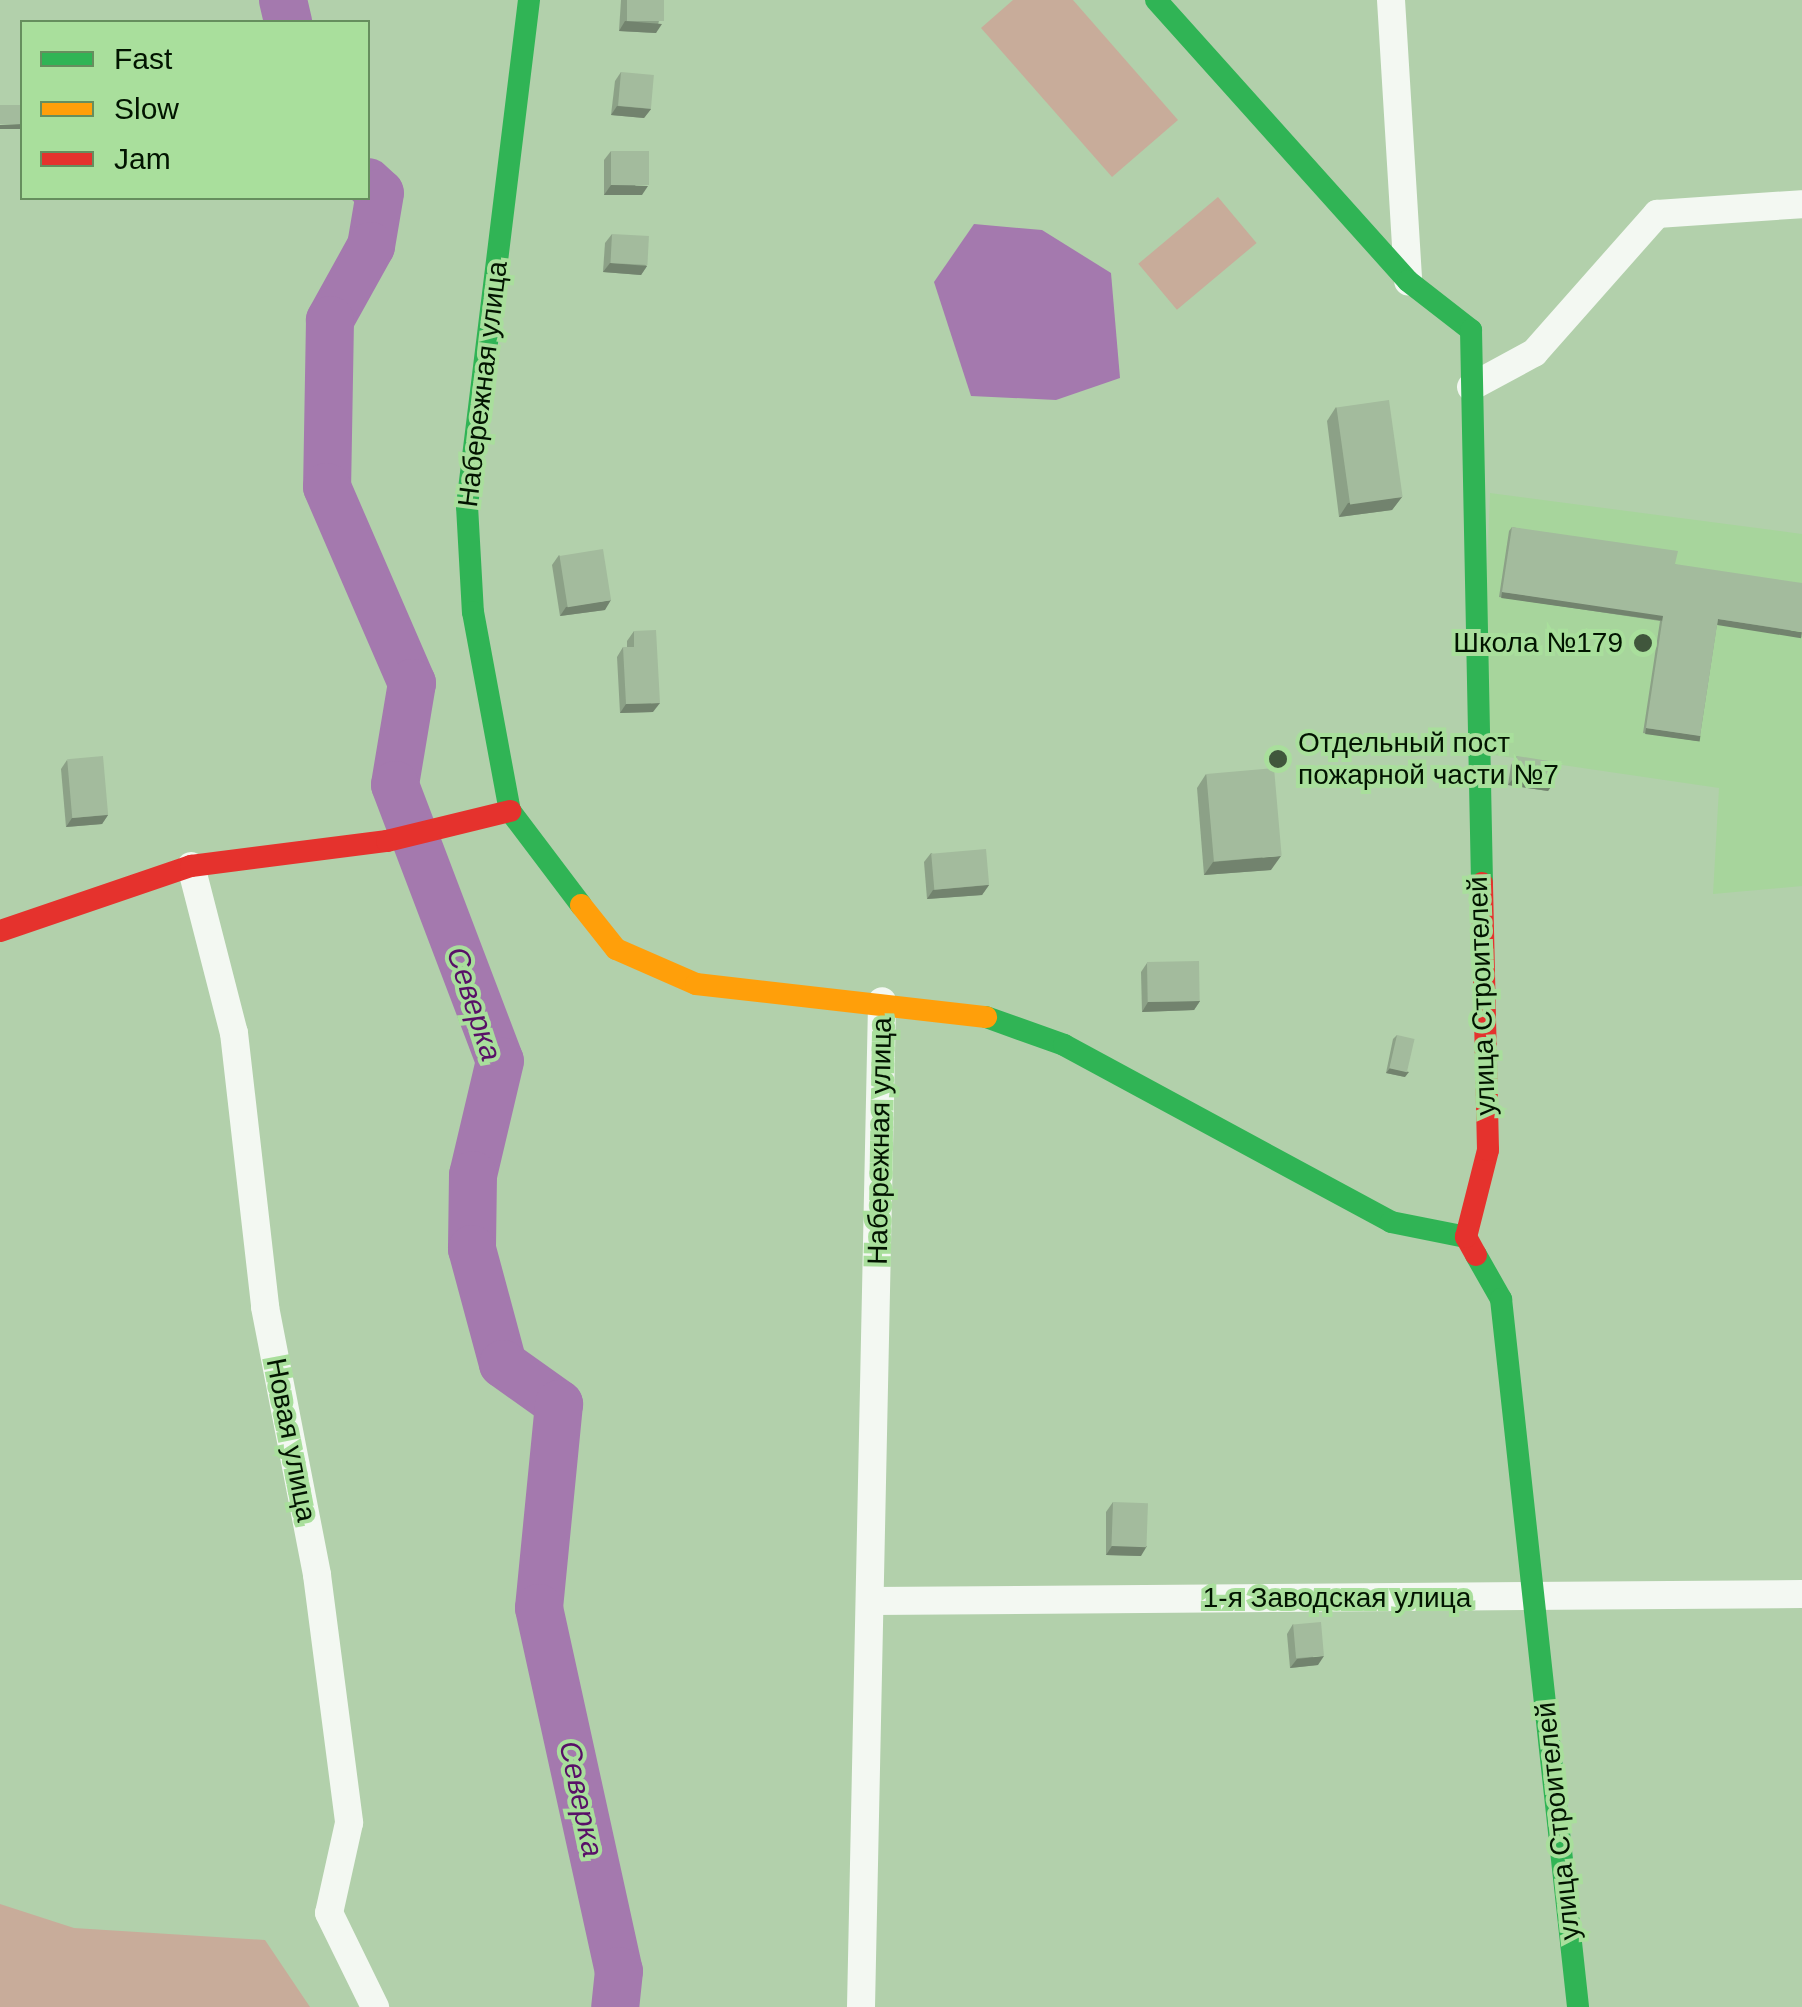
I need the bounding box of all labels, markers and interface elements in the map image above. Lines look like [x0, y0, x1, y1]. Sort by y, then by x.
legend [20, 20, 370, 200]
text: Fast [114, 42, 172, 75]
text: Slow [114, 92, 179, 125]
text: Jam [114, 142, 171, 175]
street label: Набережная улица [451, 259, 515, 509]
place label: Школа №179 [1453, 626, 1623, 660]
marker: Школа №179 [1632, 632, 1654, 654]
place label: Отдельный пост пожарной части №7 [1298, 726, 1559, 792]
marker: Отдельный пост пожарной части №7 [1267, 748, 1289, 770]
street label: улица Строителей [1461, 876, 1503, 1116]
water label: Северка [439, 943, 509, 1065]
street label: Набережная улица [861, 1017, 899, 1265]
street label: Новая улица [259, 1355, 323, 1525]
street label: 1-я Заводская улица [1203, 1581, 1471, 1615]
street label: улица Строителей [1529, 1700, 1587, 1942]
water label: Северка [551, 1738, 611, 1860]

